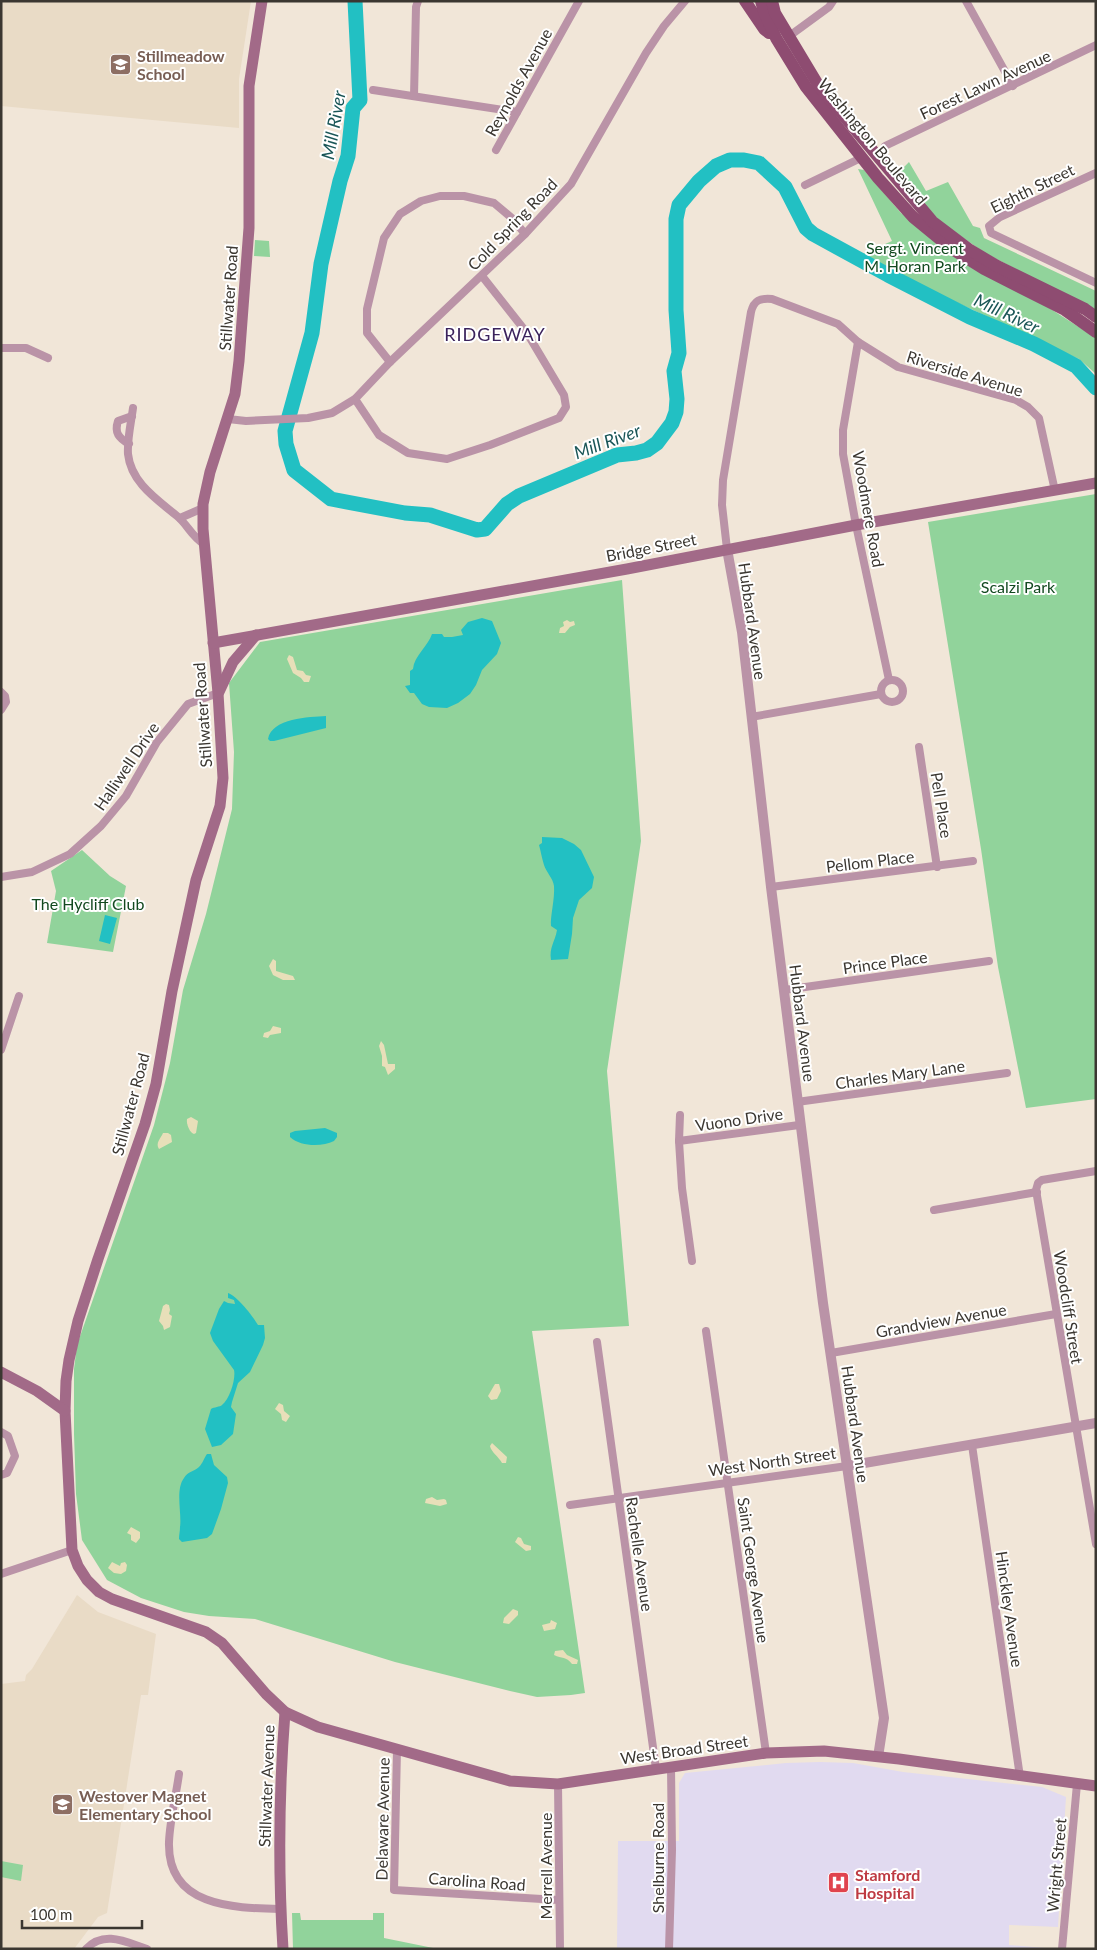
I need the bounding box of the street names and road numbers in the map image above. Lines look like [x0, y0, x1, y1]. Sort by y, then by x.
street label: Reynolds Avenue [481, 25, 555, 139]
street label: Forest Lawn Avenue [917, 45, 1053, 123]
street label: Washington Boulevard [815, 74, 931, 208]
street label: Eighth Street [987, 159, 1077, 217]
street label: Cold Spring Road [463, 174, 561, 274]
street label: Stillwater Road [215, 245, 241, 351]
street label: Riverside Avenue [905, 346, 1025, 400]
street label: Woodmere Road [849, 449, 889, 569]
street label: Bridge Street [604, 529, 698, 565]
street label: Hubbard Avenue [735, 561, 771, 681]
street label: Stillwater Road [189, 662, 215, 768]
street label: Halliwell Drive [90, 718, 162, 814]
street label: Pell Place [927, 771, 957, 839]
street label: Pellom Place [825, 846, 915, 876]
street label: Prince Place [841, 947, 929, 977]
street label: Hubbard Avenue [786, 963, 820, 1083]
street label: Stillwater Road [107, 1051, 153, 1157]
street label: Charles Mary Lane [834, 1056, 966, 1092]
street label: Vuono Drive [694, 1103, 784, 1135]
street label: Woodcliff Street [1051, 1249, 1087, 1365]
street label: Grandview Avenue [874, 1299, 1008, 1341]
street label: Hubbard Avenue [838, 1364, 874, 1484]
street label: West North Street [707, 1443, 837, 1479]
street label: Rachelle Avenue [623, 1496, 657, 1612]
street label: Saint George Avenue [734, 1496, 774, 1644]
street label: Hinckley Avenue [992, 1550, 1028, 1668]
street label: Stillwater Avenue [254, 1725, 278, 1847]
street label: West Broad Street [619, 1731, 749, 1767]
street label: Delaware Avenue [371, 1757, 393, 1881]
street label: Shelburne Road [648, 1803, 667, 1913]
street label: Merrell Avenue [536, 1813, 555, 1919]
street label: Wright Street [1042, 1817, 1070, 1913]
street label: Carolina Road [428, 1868, 526, 1894]

